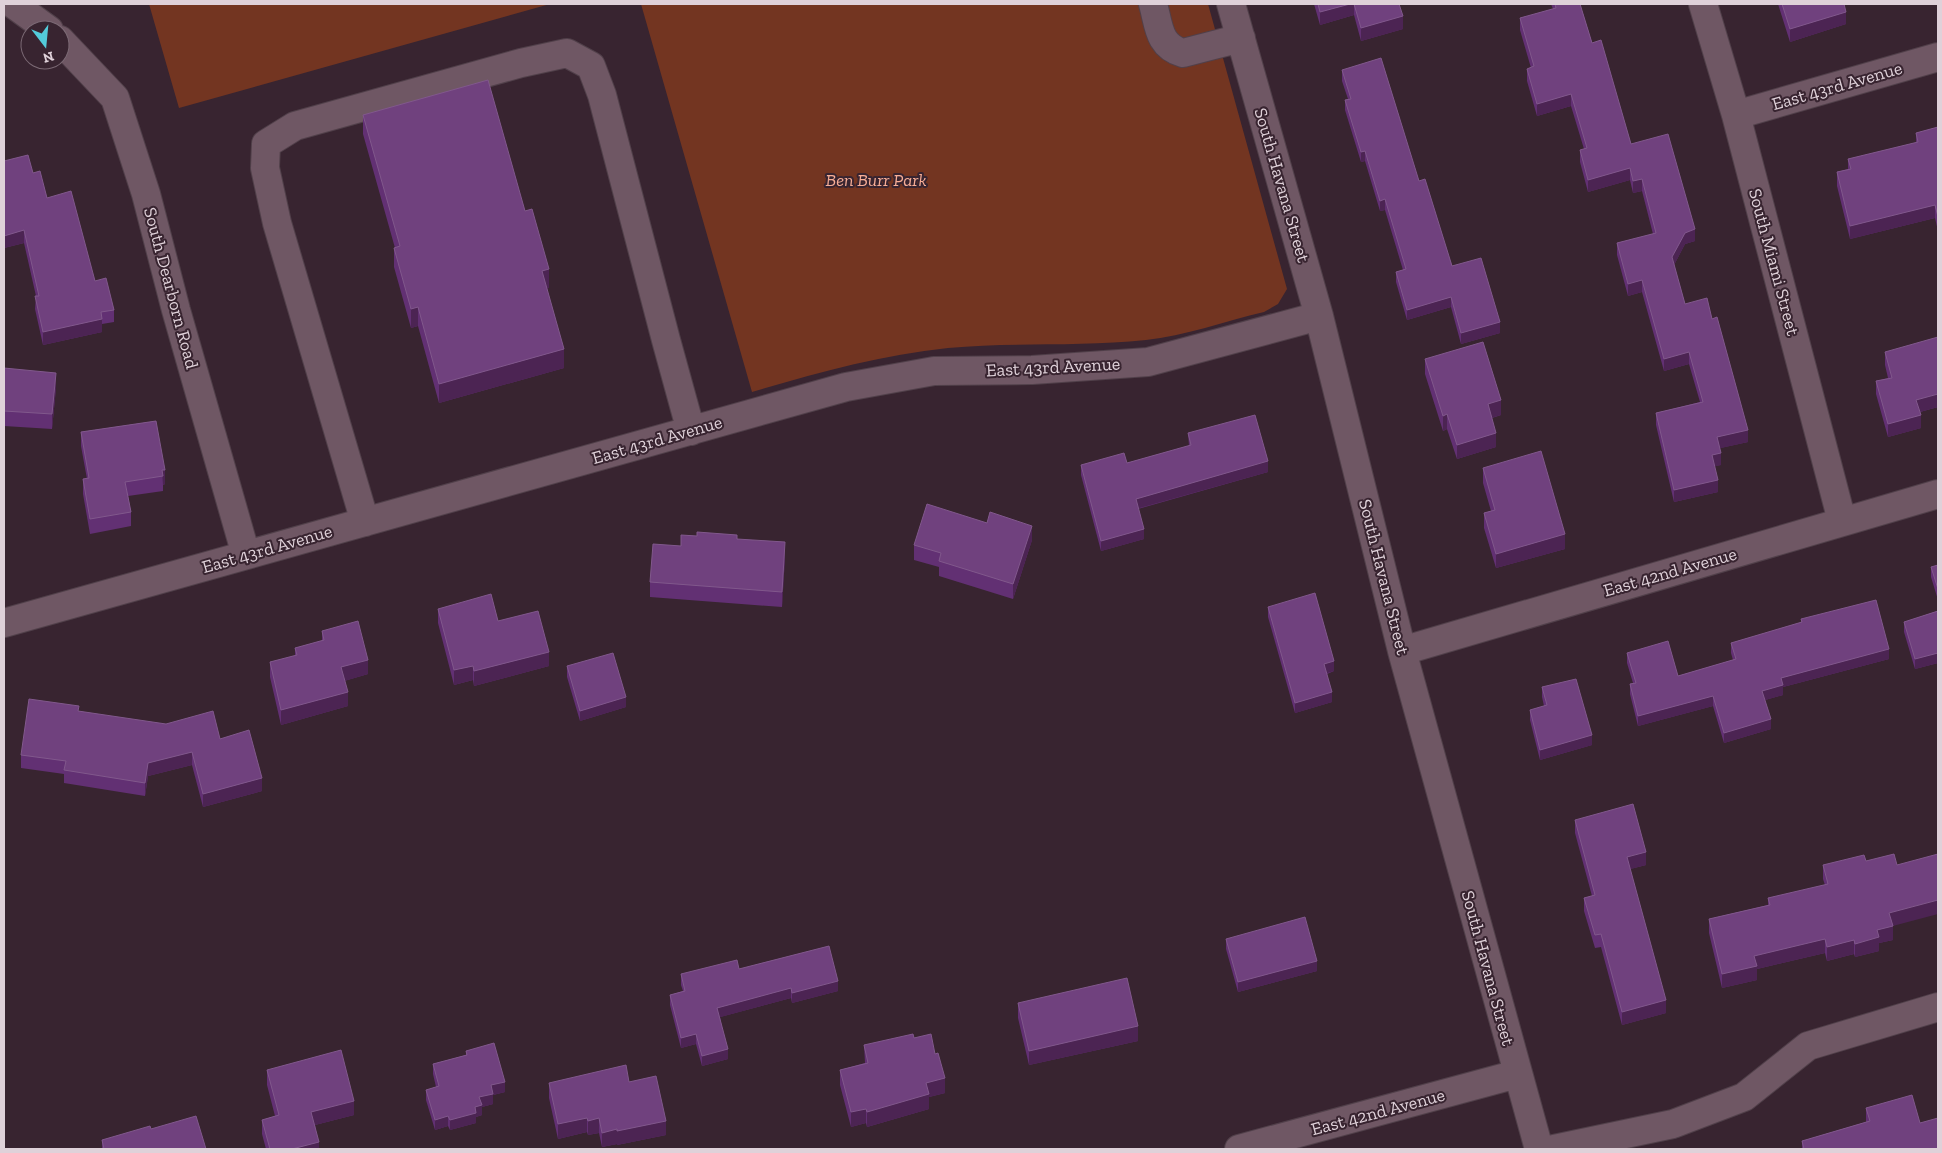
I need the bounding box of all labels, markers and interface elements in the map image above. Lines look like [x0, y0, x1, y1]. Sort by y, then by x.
north arrow [20, 20, 70, 70]
text: N [41, 47, 56, 67]
street label: East 43rd Avenue [1769, 57, 1905, 115]
street label: South Havana Street [1249, 105, 1315, 265]
park label: Ben Burr Park [826, 169, 926, 191]
street label: South Miami Street [1744, 186, 1804, 338]
street label: South Dearborn Road [139, 205, 203, 371]
street label: East 43rd Avenue [985, 352, 1121, 382]
street label: East 43rd Avenue [589, 411, 725, 469]
street label: South Havana Street [1354, 497, 1414, 657]
street label: East 43rd Avenue [199, 520, 335, 578]
street label: East 42nd Avenue [1601, 542, 1739, 602]
street label: South Havana Street [1457, 888, 1519, 1048]
street label: East 42nd Avenue [1309, 1084, 1447, 1140]

